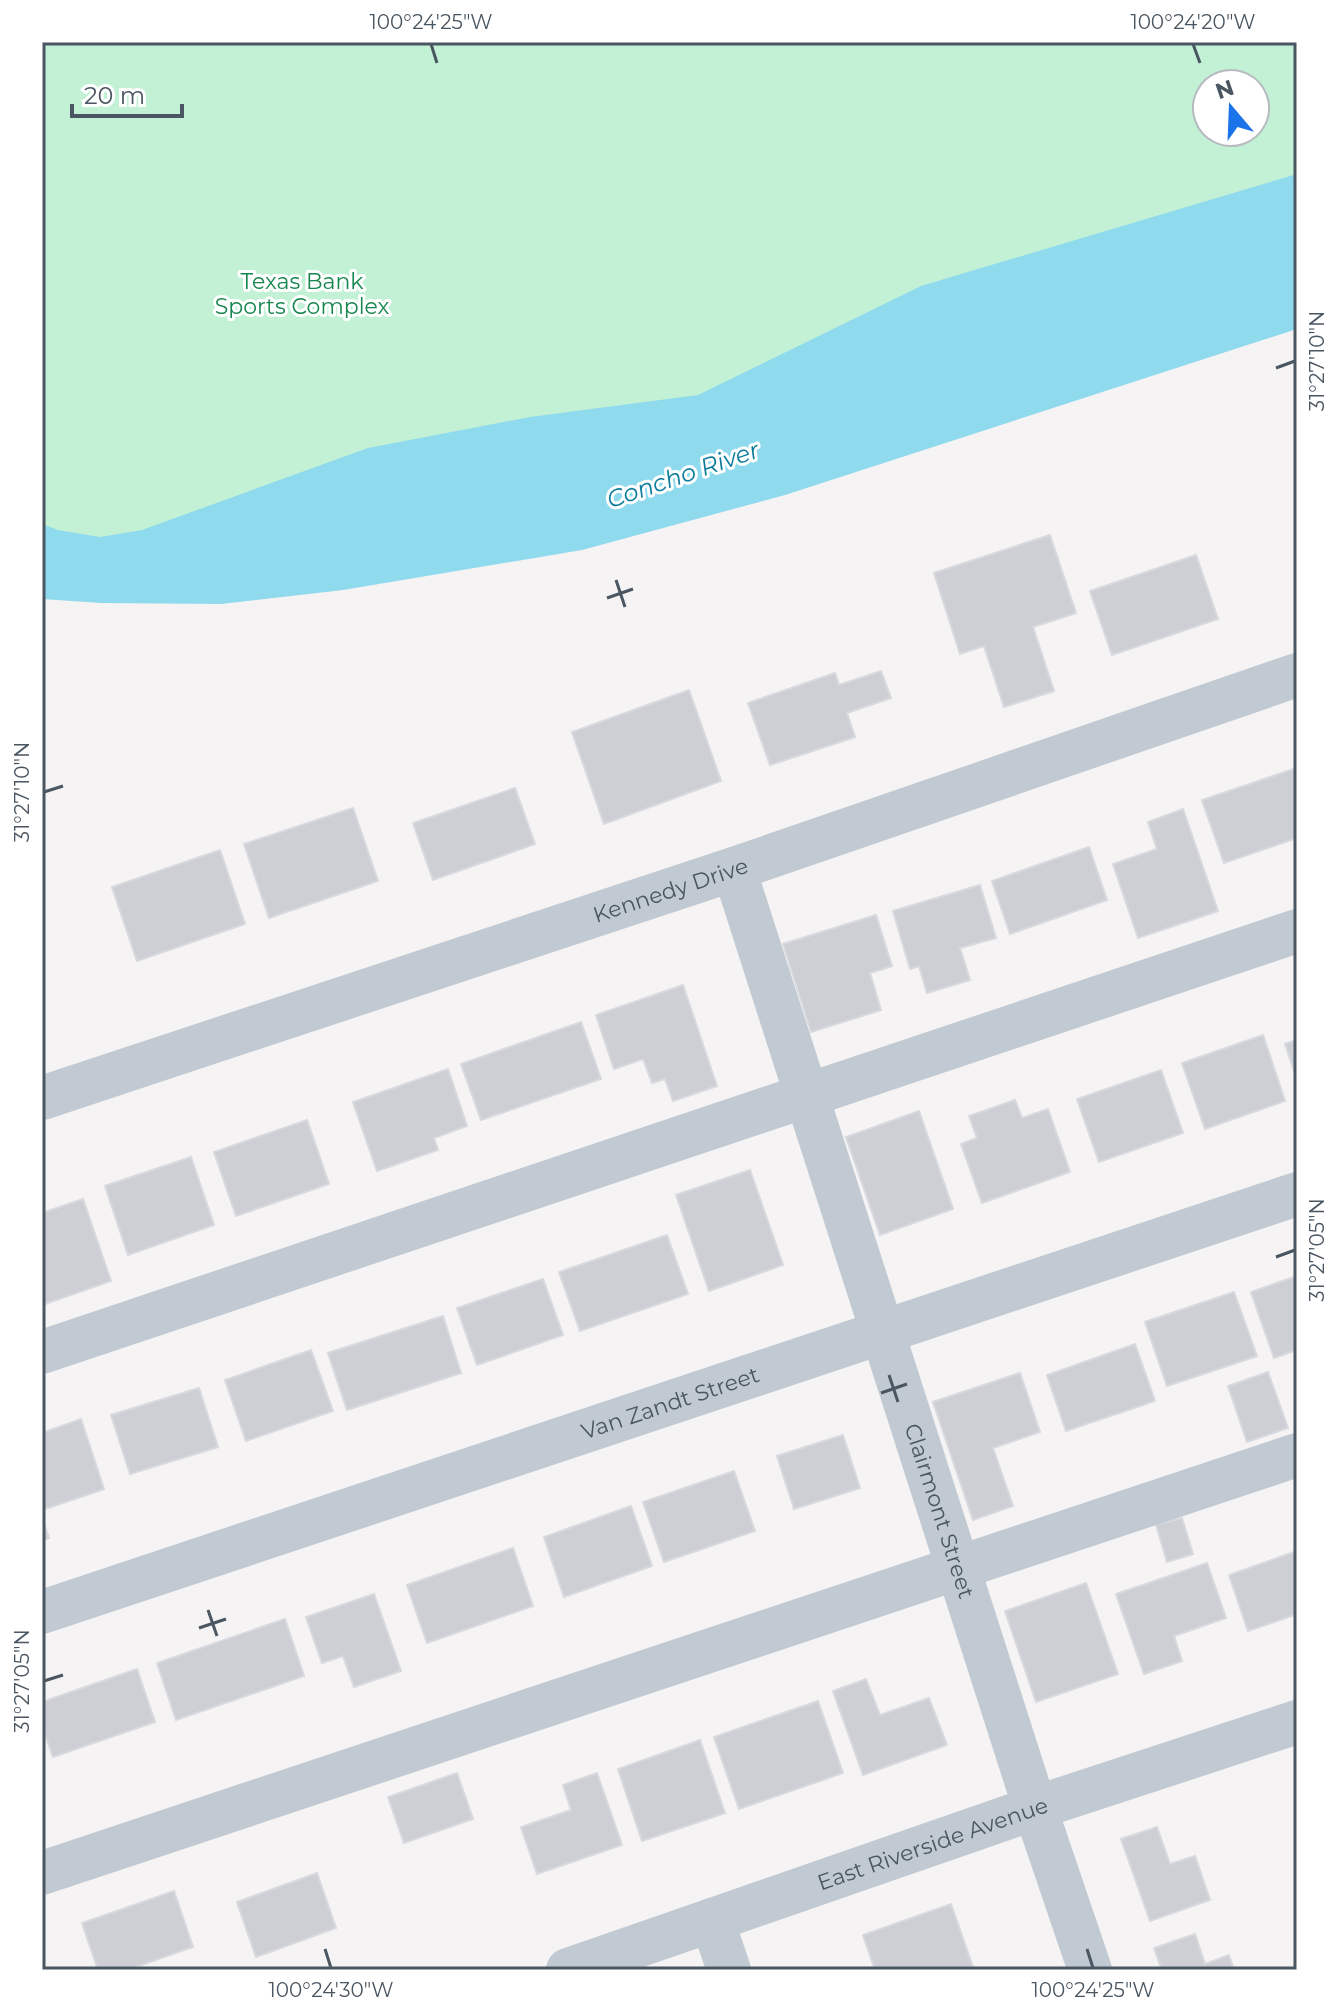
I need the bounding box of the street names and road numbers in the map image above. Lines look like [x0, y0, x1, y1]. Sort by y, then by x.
street label: Kennedy Drive [590, 852, 752, 929]
street label: Van Zandt Street [578, 1361, 763, 1445]
street label: Clairmont Street [899, 1420, 980, 1602]
street label: East Riverside Avenue [814, 1792, 1052, 1896]

